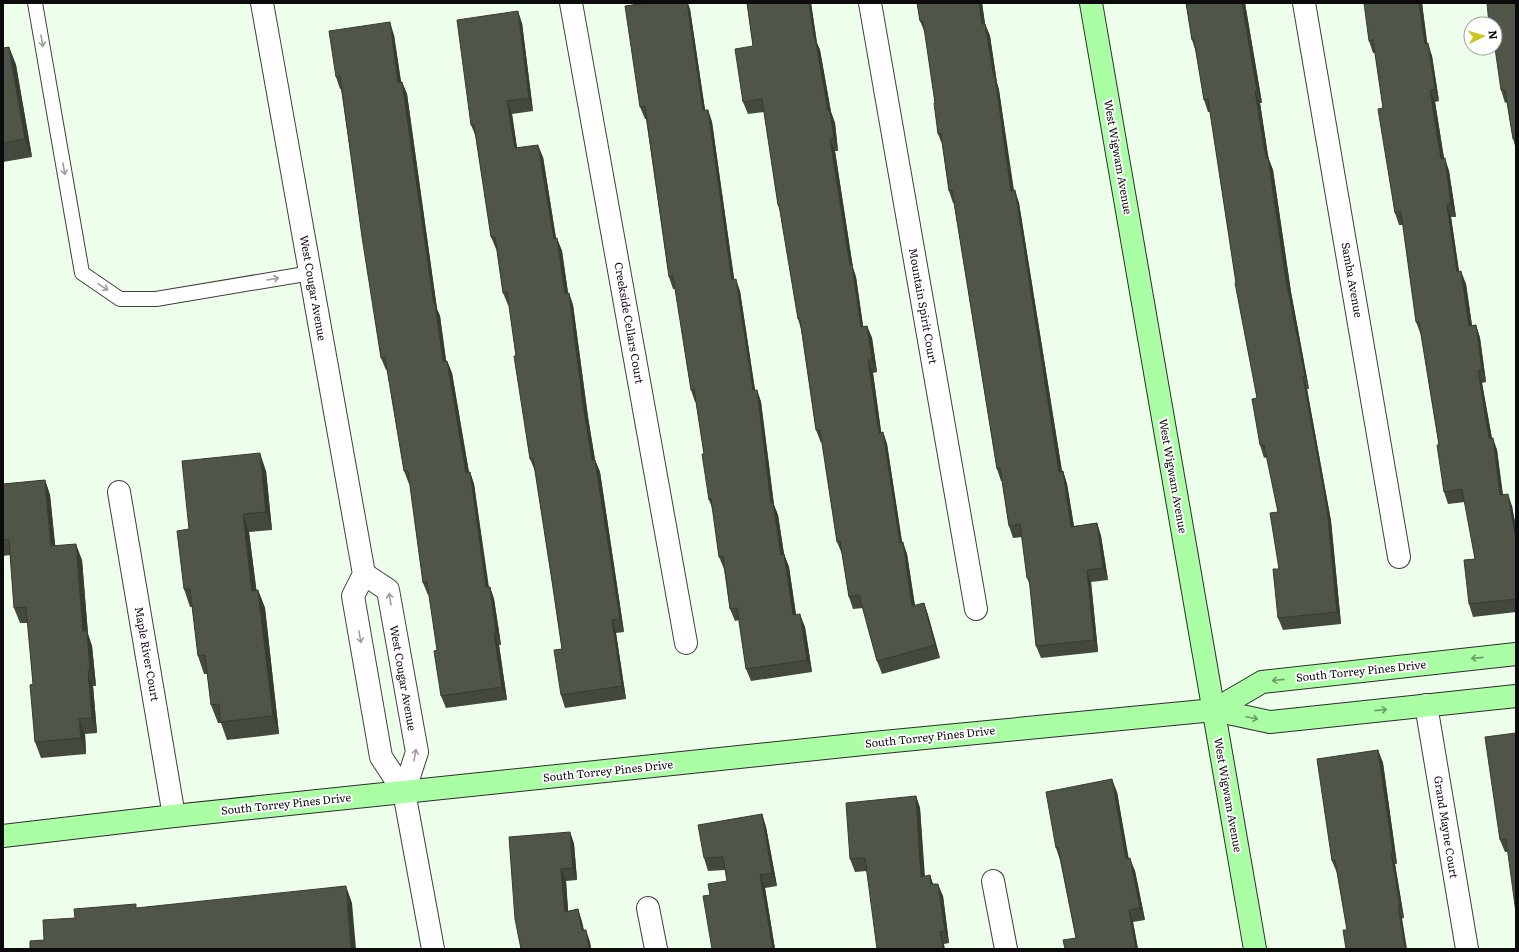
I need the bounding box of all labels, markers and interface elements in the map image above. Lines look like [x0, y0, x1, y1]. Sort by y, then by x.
north arrow [1463, 16, 1503, 56]
text: N [1486, 29, 1502, 40]
one-way arrow [38, 35, 46, 48]
street label: West Wigwam Avenue [1101, 98, 1137, 216]
one-way arrow [60, 163, 68, 176]
street label: West Cougar Avenue [297, 234, 331, 342]
street label: Samba Avenue [1339, 241, 1368, 319]
street label: Mountain Spirit Court [906, 247, 942, 366]
street label: Creekside Cellars Court [611, 261, 649, 386]
one-way arrow [266, 275, 279, 283]
one-way arrow [97, 283, 108, 291]
street label: West Wigwam Avenue [1156, 417, 1192, 535]
one-way arrow [386, 593, 394, 606]
street label: Maple River Court [132, 605, 164, 703]
street label: West Cougar Avenue [387, 624, 421, 732]
one-way arrow [357, 630, 365, 643]
street label: South Torrey Pines Drive [1295, 655, 1427, 685]
one-way arrow [1471, 655, 1484, 662]
one-way arrow [1272, 676, 1285, 684]
one-way arrow [1374, 706, 1387, 714]
one-way arrow [1245, 714, 1258, 722]
street label: South Torrey Pines Drive [864, 721, 996, 751]
street label: West Wigwam Avenue [1211, 736, 1247, 854]
one-way arrow [411, 749, 419, 762]
street label: South Torrey Pines Drive [542, 755, 674, 785]
street label: Grand Mayne Court [1431, 774, 1463, 880]
street label: South Torrey Pines Drive [220, 788, 352, 818]

